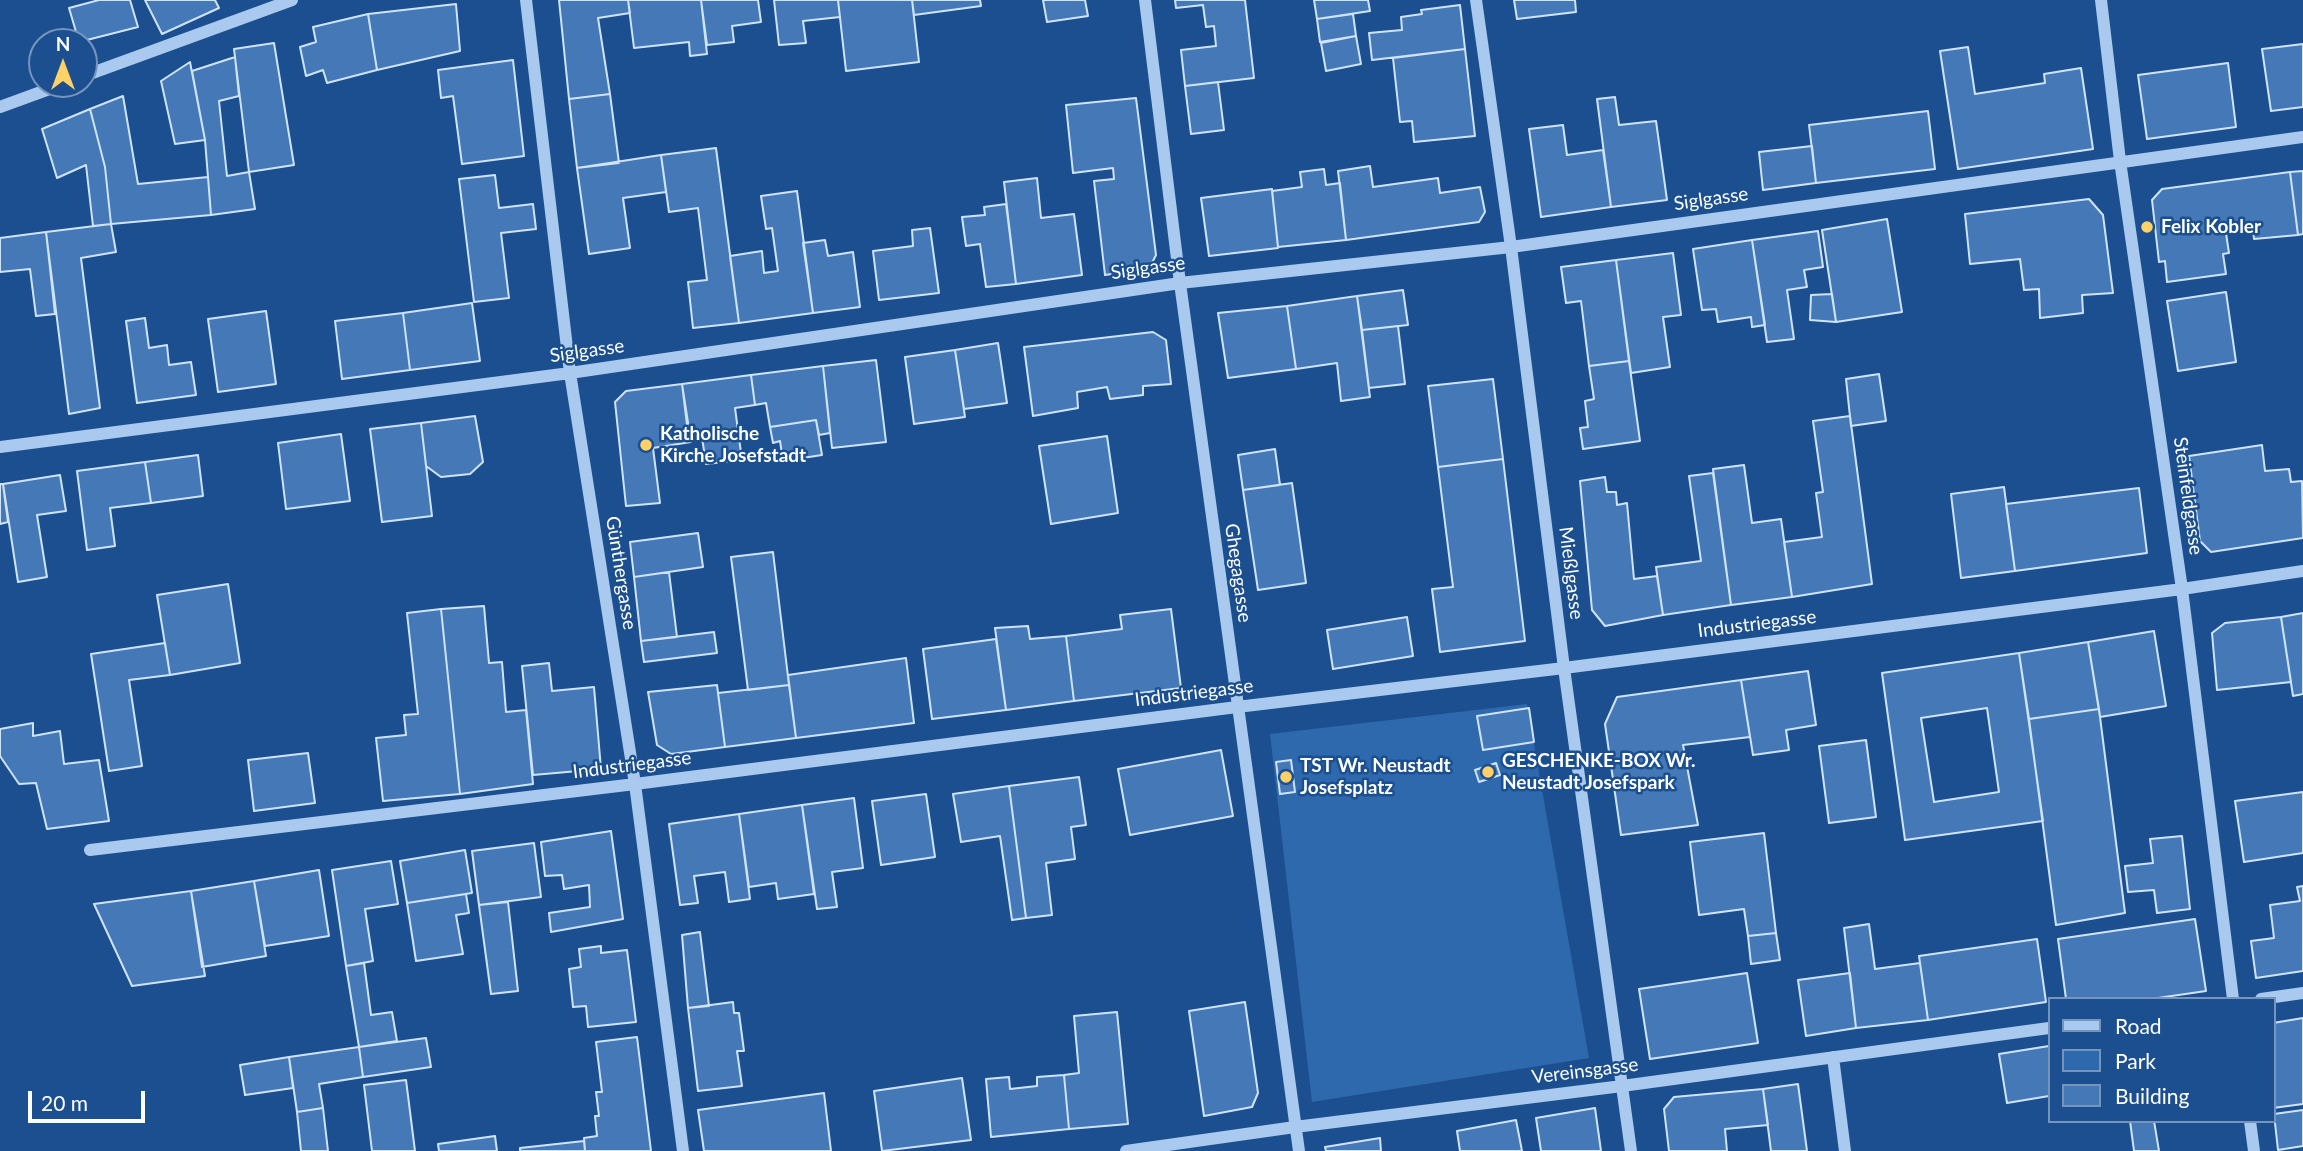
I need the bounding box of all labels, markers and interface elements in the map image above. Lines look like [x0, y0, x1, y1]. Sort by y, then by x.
north arrow [28, 28, 98, 98]
text: N [56, 32, 70, 55]
street label: Siglgasse [1672, 182, 1750, 216]
place label: Felix Kobler [2161, 216, 2261, 238]
marker: Felix Kobler [2139, 219, 2155, 235]
street label: Siglgasse [1109, 251, 1187, 285]
street label: Siglgasse [548, 334, 626, 368]
place label: Katholische Kirche Josefstadt [660, 423, 806, 467]
street label: Steinfeldgasse [2168, 435, 2208, 557]
marker: Katholische Kirche Josefstadt [638, 437, 654, 453]
street label: Günthergasse [601, 515, 641, 631]
street label: Ghegagasse [1220, 522, 1256, 624]
street label: Mießlgasse [1554, 525, 1588, 621]
street label: Industriegasse [1696, 605, 1818, 643]
street label: Industriegasse [1133, 674, 1255, 712]
street label: Industriegasse [571, 746, 693, 784]
place label: GESCHENKE-BOX Wr. Neustadt Josefspark [1502, 750, 1696, 794]
place label: TST Wr. Neustadt Josefsplatz [1300, 755, 1450, 799]
marker: GESCHENKE-BOX Wr. Neustadt Josefspark [1480, 764, 1496, 780]
marker: TST Wr. Neustadt Josefsplatz [1278, 769, 1294, 785]
legend [2048, 997, 2275, 1123]
text: Road [2115, 1013, 2162, 1038]
text: Park [2115, 1048, 2156, 1073]
street label: Vereinsgasse [1530, 1053, 1640, 1089]
scale bar [32, 1078, 149, 1122]
text: Building [2115, 1083, 2190, 1108]
text: 20 m [41, 1090, 88, 1115]

